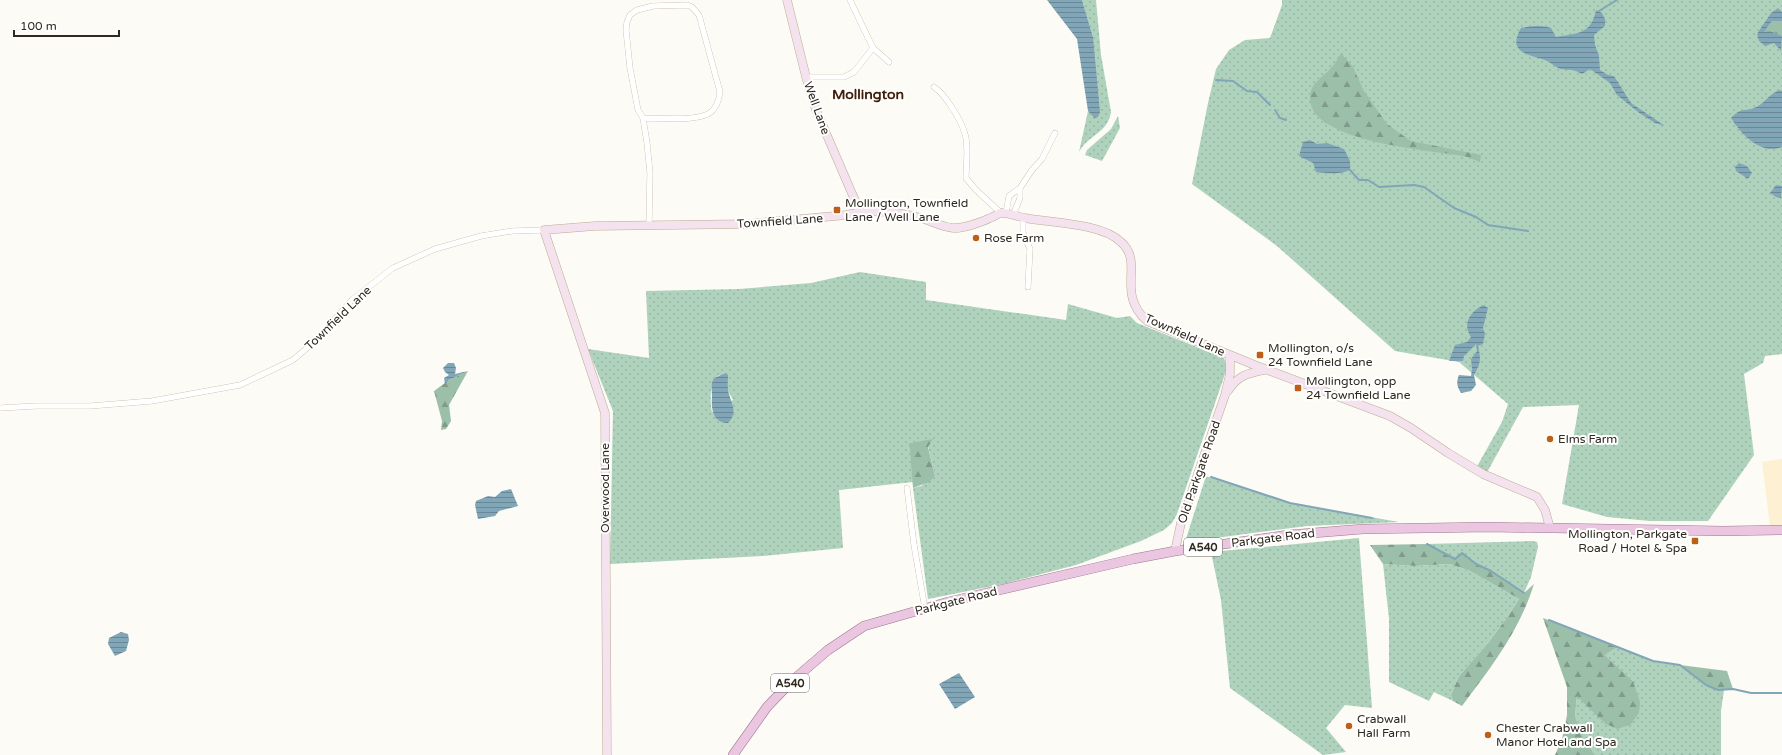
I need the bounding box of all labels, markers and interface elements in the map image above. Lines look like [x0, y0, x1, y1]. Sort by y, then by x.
scale bar [14, 12, 119, 38]
text: 100 m [20, 19, 57, 33]
street label: Well Lane [801, 80, 833, 137]
district label: Mollington [832, 86, 904, 103]
place label: Mollington, Townfield Lane / Well Lane [845, 196, 968, 224]
marker: Mollington, Townfield Lane / Well Lane [832, 205, 842, 215]
street label: Townfield Lane [736, 211, 824, 231]
place label: Rose Farm [984, 231, 1044, 245]
marker: Rose Farm [971, 233, 981, 243]
street label: Townfield Lane [302, 283, 374, 353]
street label: Townfield Lane [1143, 311, 1227, 359]
place label: Mollington, o/s 24 Townfield Lane [1268, 341, 1373, 369]
marker: Mollington, o/s 24 Townfield Lane [1255, 350, 1265, 360]
place label: Mollington, opp 24 Townfield Lane [1306, 374, 1411, 402]
marker: Mollington, opp 24 Townfield Lane [1293, 383, 1303, 393]
street label: Old Parkgate Road [1175, 419, 1223, 525]
place label: Elms Farm [1558, 432, 1617, 446]
marker: Elms Farm [1545, 434, 1555, 444]
street label: Overwood Lane [598, 443, 612, 533]
street label: Parkgate Road [1230, 526, 1316, 550]
place label: Mollington, Parkgate Road / Hotel & Spa [1568, 527, 1687, 555]
marker: Mollington, Parkgate Road / Hotel & Spa [1690, 536, 1700, 546]
road number: A540 [1184, 538, 1222, 556]
street label: Parkgate Road [913, 584, 999, 618]
road number: A540 [771, 674, 809, 692]
place label: Crabwall Hall Farm [1357, 712, 1411, 740]
marker: Crabwall Hall Farm [1344, 721, 1354, 731]
place label: Chester Crabwall Manor Hotel and Spa [1496, 721, 1617, 749]
marker: Chester Crabwall Manor Hotel and Spa [1483, 730, 1493, 740]

